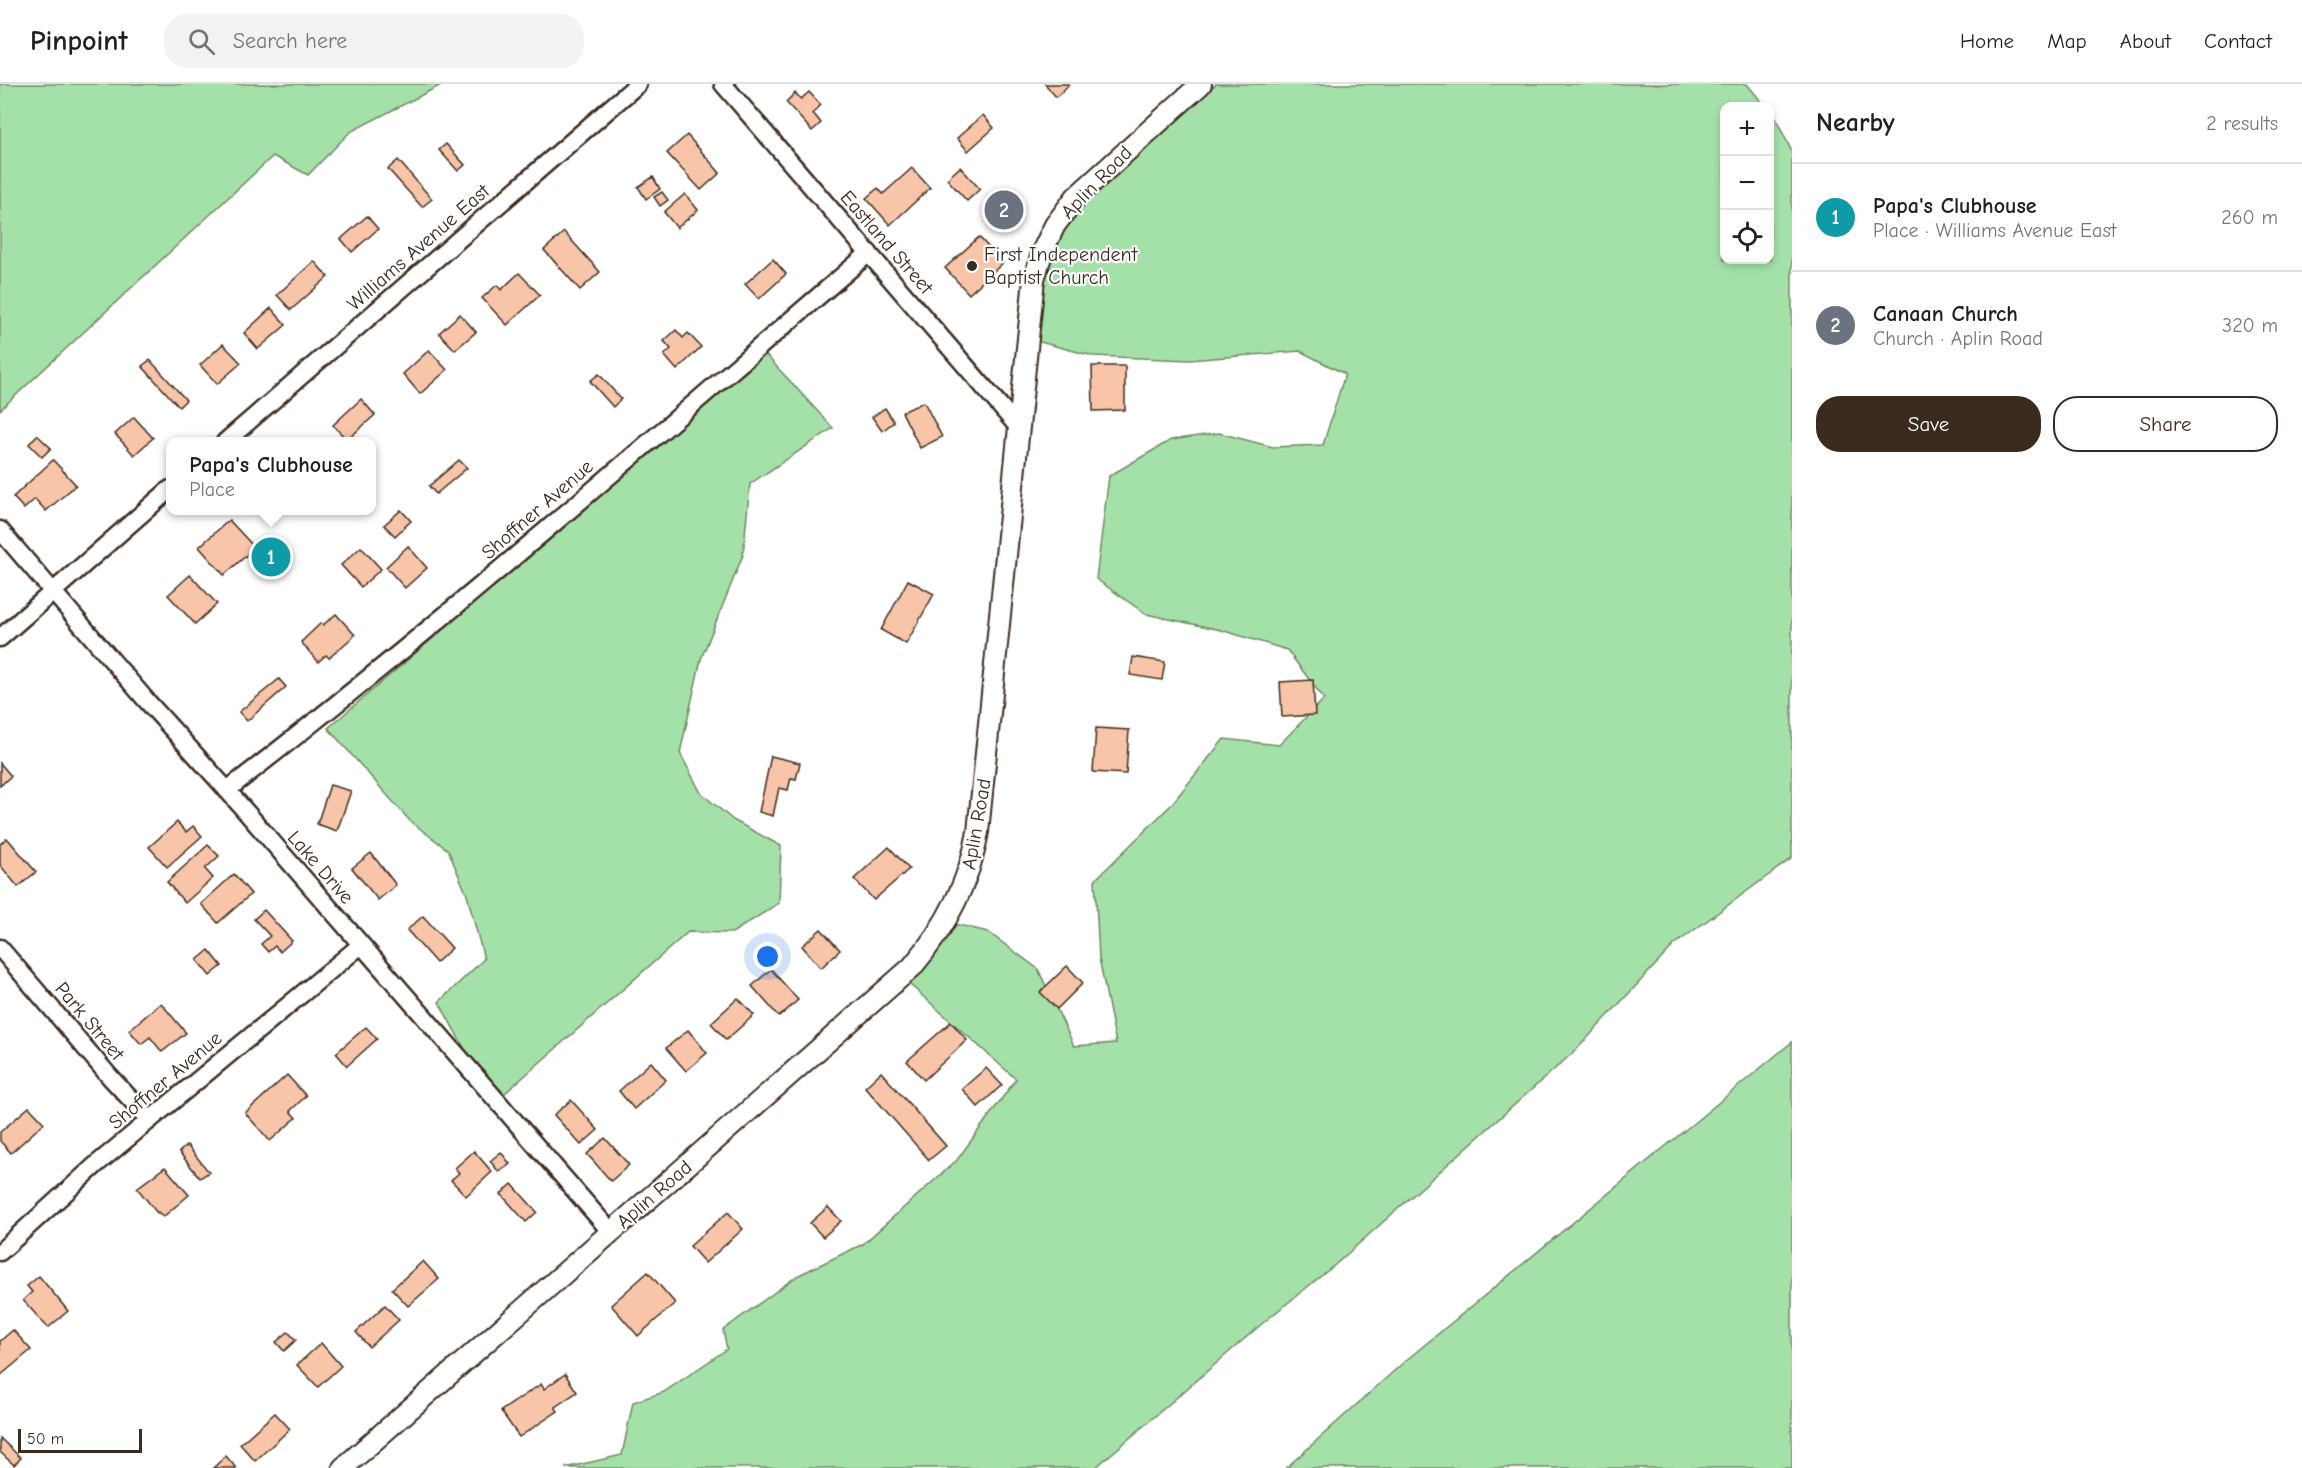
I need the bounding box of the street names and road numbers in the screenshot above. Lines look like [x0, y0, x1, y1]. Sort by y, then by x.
street label: Aplin Road [1056, 141, 1137, 223]
street label: Williams Avenue East [342, 178, 495, 315]
street label: Eastland Street [835, 186, 939, 300]
street label: Shoffner Avenue [477, 455, 598, 564]
street label: Aplin Road [957, 777, 996, 871]
street label: Lake Drive [283, 826, 358, 908]
street label: Park Street [50, 978, 130, 1066]
street label: Shoffner Avenue [104, 1027, 226, 1134]
street label: Aplin Road [612, 1155, 697, 1233]

